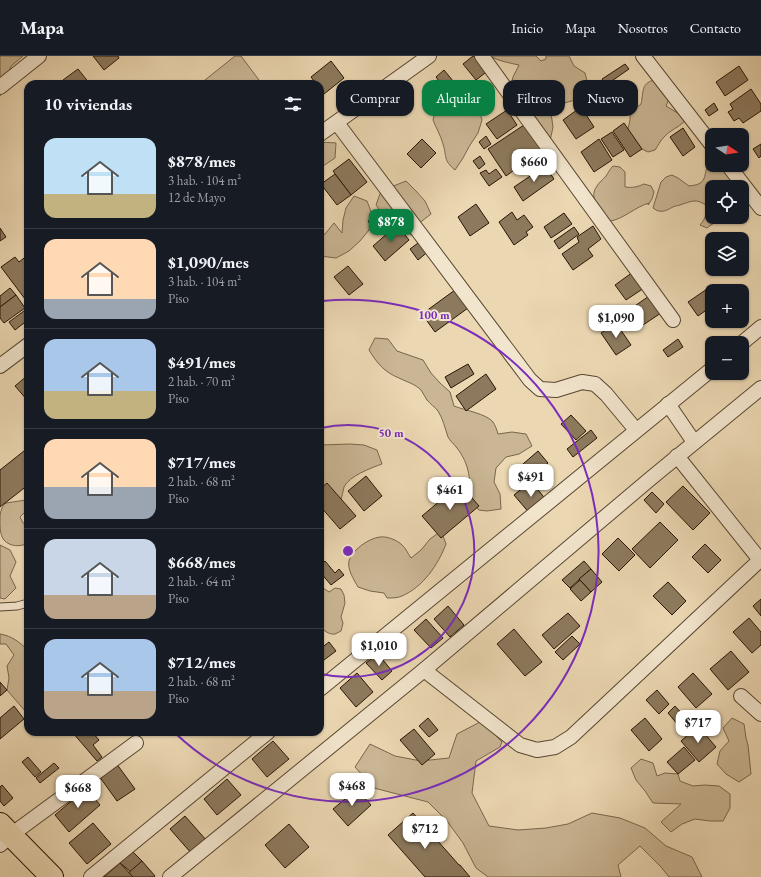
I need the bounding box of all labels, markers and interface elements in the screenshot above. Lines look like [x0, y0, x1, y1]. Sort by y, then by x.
text: Mapa [20, 15, 64, 40]
text: Inicio [512, 19, 543, 37]
text: Mapa [565, 19, 596, 37]
text: Nosotros [618, 19, 668, 37]
text: Contacto [690, 19, 741, 37]
chip: Comprar [336, 80, 414, 116]
chip: Alquilar [422, 80, 495, 116]
chip: Filtros [503, 80, 565, 116]
chip: Nuevo [573, 80, 638, 116]
text: 10 viviendas [44, 93, 132, 115]
icon: filters [282, 93, 304, 115]
north arrow [705, 128, 749, 172]
map controls [705, 128, 749, 380]
pin: $660 [510, 149, 558, 183]
text: $878/mes [168, 150, 236, 172]
text: $660 [521, 153, 547, 170]
icon: home [76, 154, 124, 202]
text: 3 hab. · 104 m² [168, 172, 241, 189]
button: locate [705, 180, 749, 224]
text: 12 de Mayo [168, 189, 226, 206]
pin: $878 [367, 209, 415, 243]
text: $878 [378, 213, 404, 230]
button: layers [705, 232, 749, 276]
text: $1,090/mes [168, 251, 249, 273]
icon: home [76, 255, 124, 303]
text: 3 hab. · 104 m² [168, 273, 241, 290]
button: + [705, 284, 749, 328]
text: Piso [168, 290, 189, 307]
pin: $1,090 [583, 305, 649, 339]
text: 100 m [418, 307, 450, 323]
text: $1,090 [598, 309, 634, 326]
button: − [705, 336, 749, 380]
text: $491/mes [168, 351, 236, 373]
icon: home [76, 355, 124, 403]
text: 2 hab. · 70 m² [168, 373, 235, 390]
text: Piso [168, 390, 189, 407]
text: 50 m [378, 425, 404, 441]
text: $717/mes [168, 451, 236, 473]
icon: home [76, 455, 124, 503]
pin: $491 [507, 464, 555, 498]
text: $491 [518, 468, 544, 485]
text: 2 hab. · 68 m² [168, 473, 235, 490]
pin: $461 [426, 477, 474, 511]
text: $461 [437, 481, 463, 498]
text: Piso [168, 490, 189, 507]
centre of rings [341, 544, 355, 558]
text: $668/mes [168, 551, 236, 573]
icon: home [76, 555, 124, 603]
text: 2 hab. · 64 m² [168, 573, 235, 590]
text: Piso [168, 590, 189, 607]
pin: $1,010 [346, 633, 412, 667]
text: $1,010 [361, 637, 397, 654]
text: $712/mes [168, 651, 236, 673]
icon: home [76, 655, 124, 703]
text: 2 hab. · 68 m² [168, 673, 235, 690]
text: Piso [168, 690, 189, 707]
pin: $717 [674, 710, 722, 744]
text: $717 [685, 714, 711, 731]
pin: $468 [328, 773, 376, 807]
pin: $668 [54, 775, 102, 809]
text: $468 [339, 777, 365, 794]
text: $668 [65, 779, 91, 796]
pin: $712 [401, 816, 449, 850]
text: $712 [412, 820, 438, 837]

